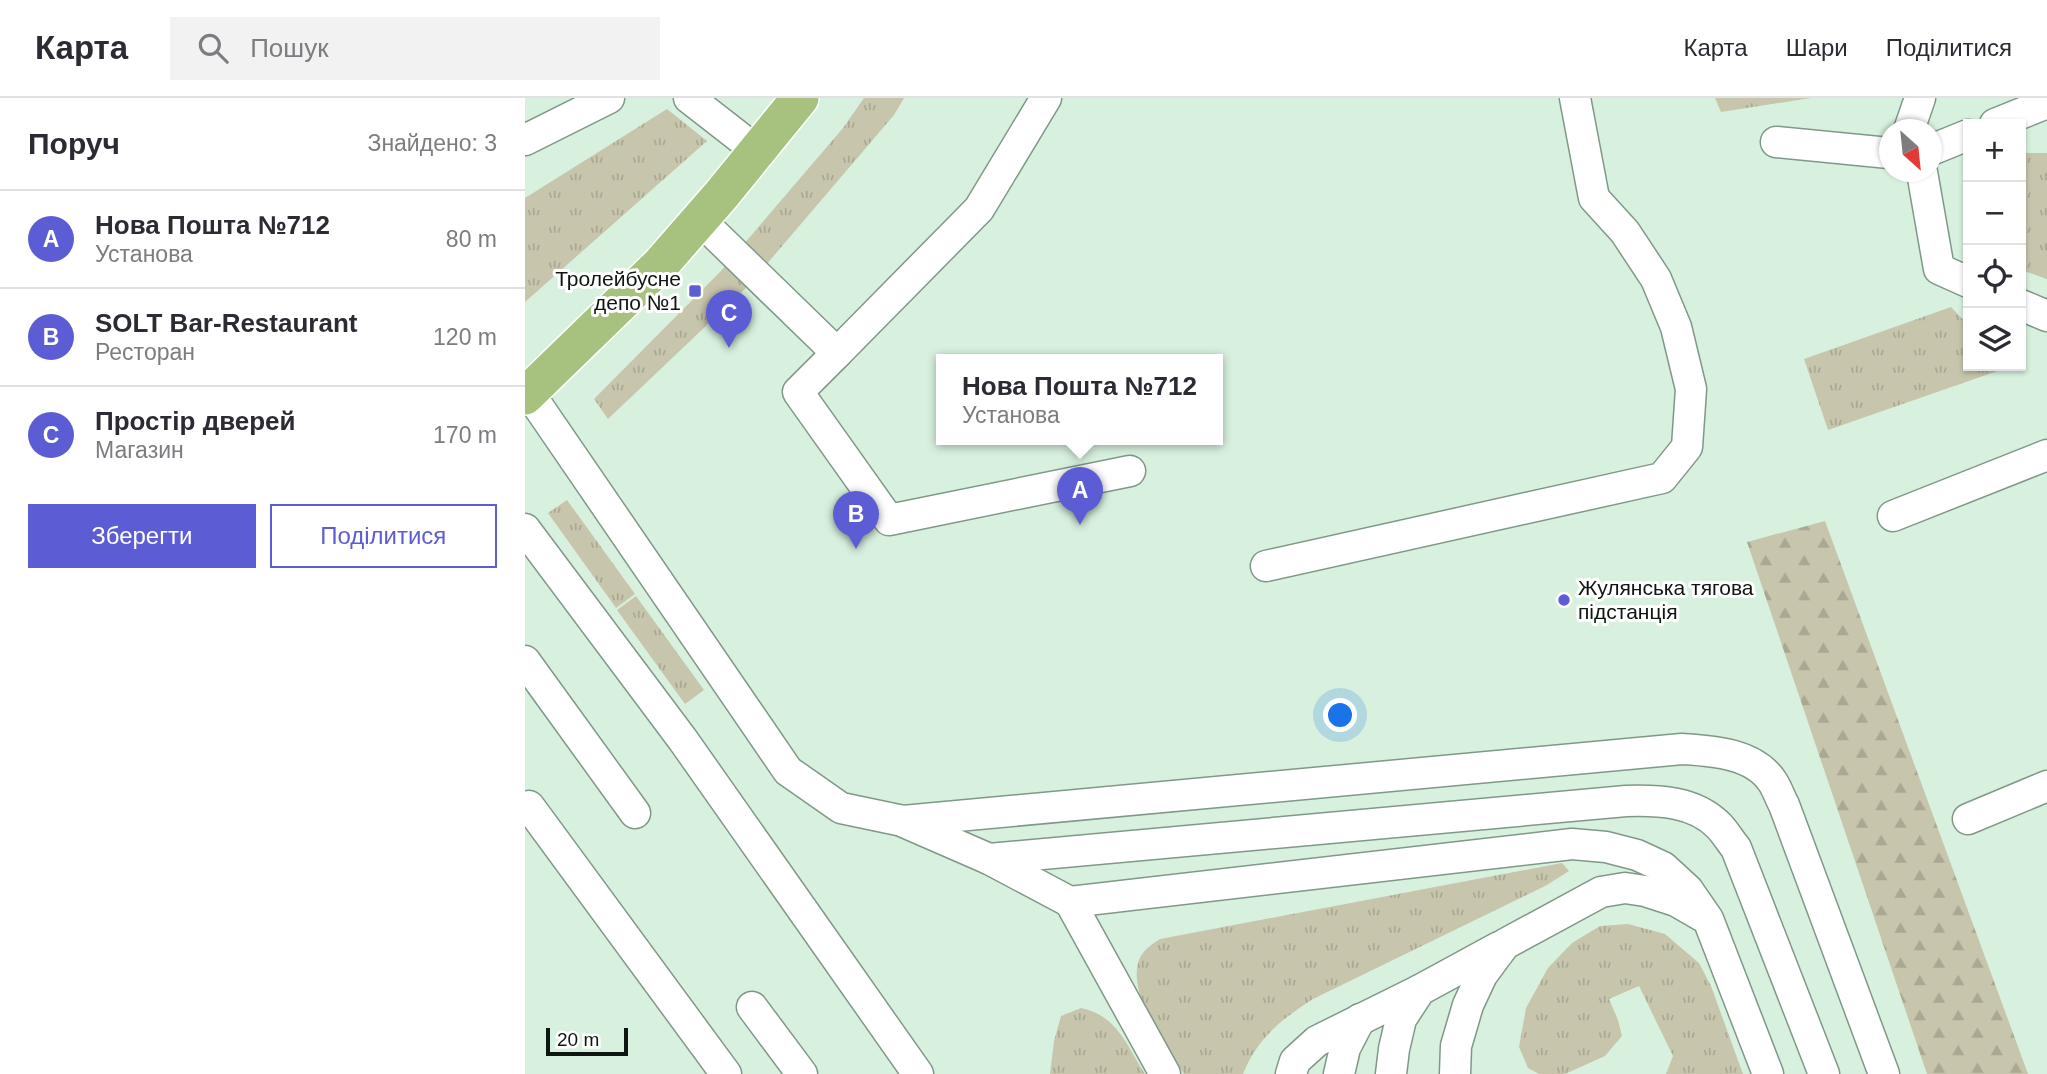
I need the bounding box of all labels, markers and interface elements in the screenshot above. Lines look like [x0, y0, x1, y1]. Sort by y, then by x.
search box [170, 17, 660, 80]
text: Карта [35, 29, 128, 66]
icon: search [194, 29, 232, 67]
text: Пошук [250, 33, 329, 63]
text: Карта [1683, 34, 1748, 61]
text: Шари [1786, 34, 1848, 61]
text: Поділитися [1886, 34, 2012, 61]
north arrow [1879, 119, 1942, 182]
map controls [1963, 119, 2026, 371]
button: + [1963, 119, 2026, 182]
text: Поруч [28, 127, 120, 160]
text: Знайдено: 3 [367, 130, 497, 156]
button: − [1963, 182, 2026, 245]
text: Нова Пошта №712 [95, 210, 330, 240]
text: A [43, 226, 59, 252]
text: 80 m [446, 226, 497, 252]
text: Установа [95, 241, 193, 267]
button: locate [1963, 245, 2026, 308]
place label: Тролейбусне депо №1 [555, 267, 681, 314]
marker: Тролейбусне депо №1 [687, 283, 703, 299]
pin: C [706, 290, 752, 348]
text: SOLT Bar-Restaurant [95, 308, 357, 338]
button: layers [1963, 308, 2026, 371]
text: B [43, 324, 59, 350]
text: 120 m [433, 324, 497, 350]
text: Ресторан [95, 339, 195, 365]
popup [936, 354, 1223, 445]
text: Нова Пошта №712 [962, 371, 1197, 401]
text: Установа [962, 402, 1060, 428]
text: Простір дверей [95, 406, 296, 436]
text: C [43, 422, 59, 448]
text: 170 m [433, 422, 497, 448]
text: Магазин [95, 437, 184, 463]
pin: A [1057, 467, 1103, 525]
pin: B [833, 491, 879, 549]
button: Зберегти [28, 504, 256, 568]
button: Поділитися [270, 504, 497, 568]
place label: Жулянська тягова підстанція [1578, 576, 1754, 623]
marker: Жулянська тягова підстанція [1556, 592, 1572, 608]
your location [1323, 698, 1357, 732]
scale bar [546, 1025, 628, 1057]
text: 20 m [557, 1029, 599, 1050]

